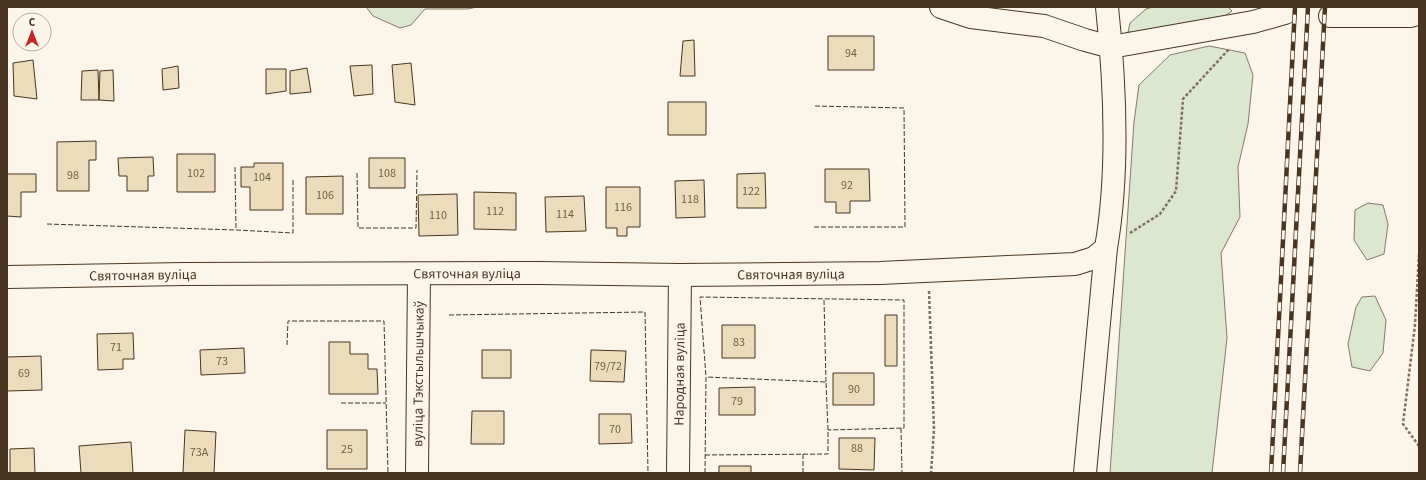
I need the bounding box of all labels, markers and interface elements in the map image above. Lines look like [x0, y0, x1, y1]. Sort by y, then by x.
north arrow [12, 12, 52, 52]
text: С [29, 15, 36, 30]
house number: 94 [845, 45, 857, 62]
house number: 102 [187, 165, 205, 182]
house number: 108 [378, 165, 396, 182]
house number: 98 [67, 167, 79, 184]
house number: 104 [253, 169, 271, 186]
house number: 92 [841, 177, 853, 194]
house number: 122 [742, 183, 760, 200]
house number: 106 [316, 187, 334, 204]
house number: 118 [681, 191, 699, 208]
house number: 116 [614, 199, 632, 216]
house number: 112 [486, 203, 504, 220]
house number: 114 [556, 206, 574, 223]
house number: 110 [429, 207, 447, 224]
street label: Святочная вуліца [413, 264, 521, 284]
street label: Святочная вуліца [737, 264, 845, 285]
street label: Святочная вуліца [89, 265, 197, 287]
street label: вуліца Тэкстыльшчыкаў [408, 300, 430, 447]
street label: Народная вуліца [669, 322, 691, 426]
house number: 83 [733, 334, 745, 351]
house number: 71 [110, 339, 122, 356]
house number: 73 [216, 353, 228, 370]
house number: 79/72 [594, 358, 622, 375]
house number: 69 [18, 365, 30, 382]
house number: 90 [848, 381, 860, 398]
house number: 79 [731, 393, 743, 410]
house number: 70 [609, 421, 621, 438]
house number: 88 [851, 440, 863, 457]
house number: 25 [341, 441, 353, 458]
house number: 73А [190, 444, 209, 461]

